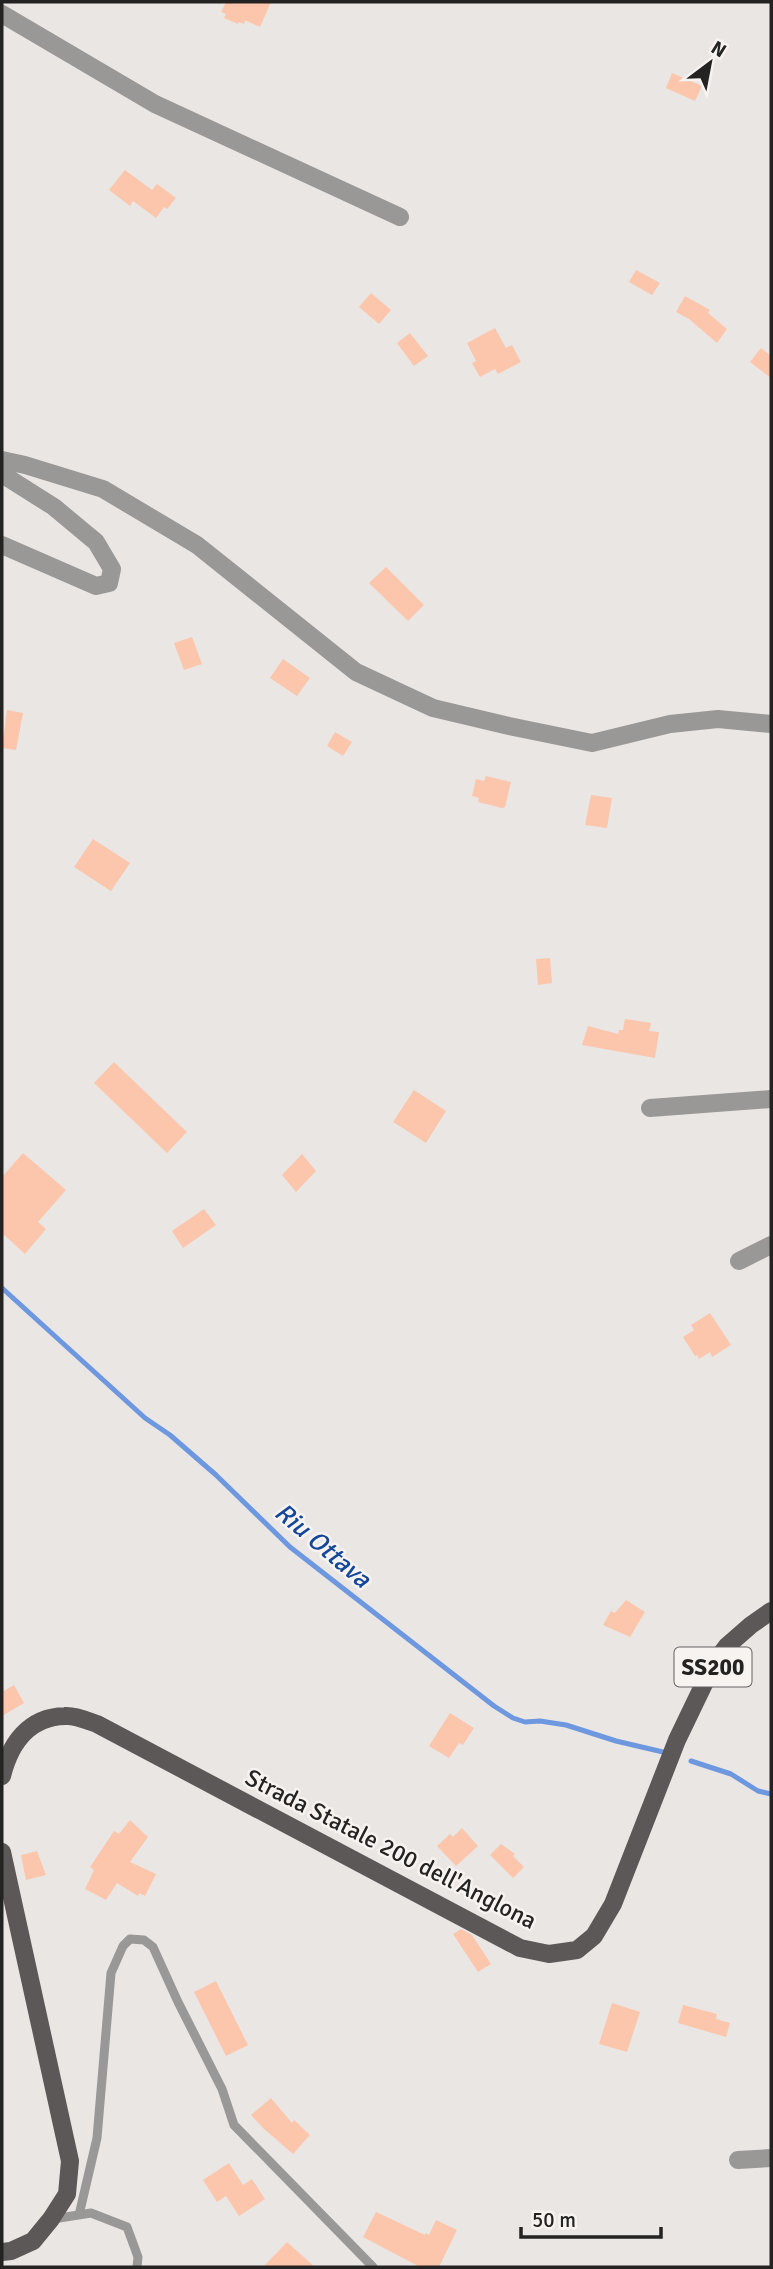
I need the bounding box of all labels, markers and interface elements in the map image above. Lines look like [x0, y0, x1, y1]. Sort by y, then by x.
north arrow [675, 28, 745, 98]
text: N [707, 36, 730, 63]
water label: Riu Ottava [268, 1496, 378, 1596]
road number: SS200 [674, 1648, 752, 1686]
street label: Strada Statale 200 dell'Anglona [240, 1762, 542, 1936]
scale bar [521, 2196, 661, 2240]
text: 50 m [532, 2207, 576, 2233]

